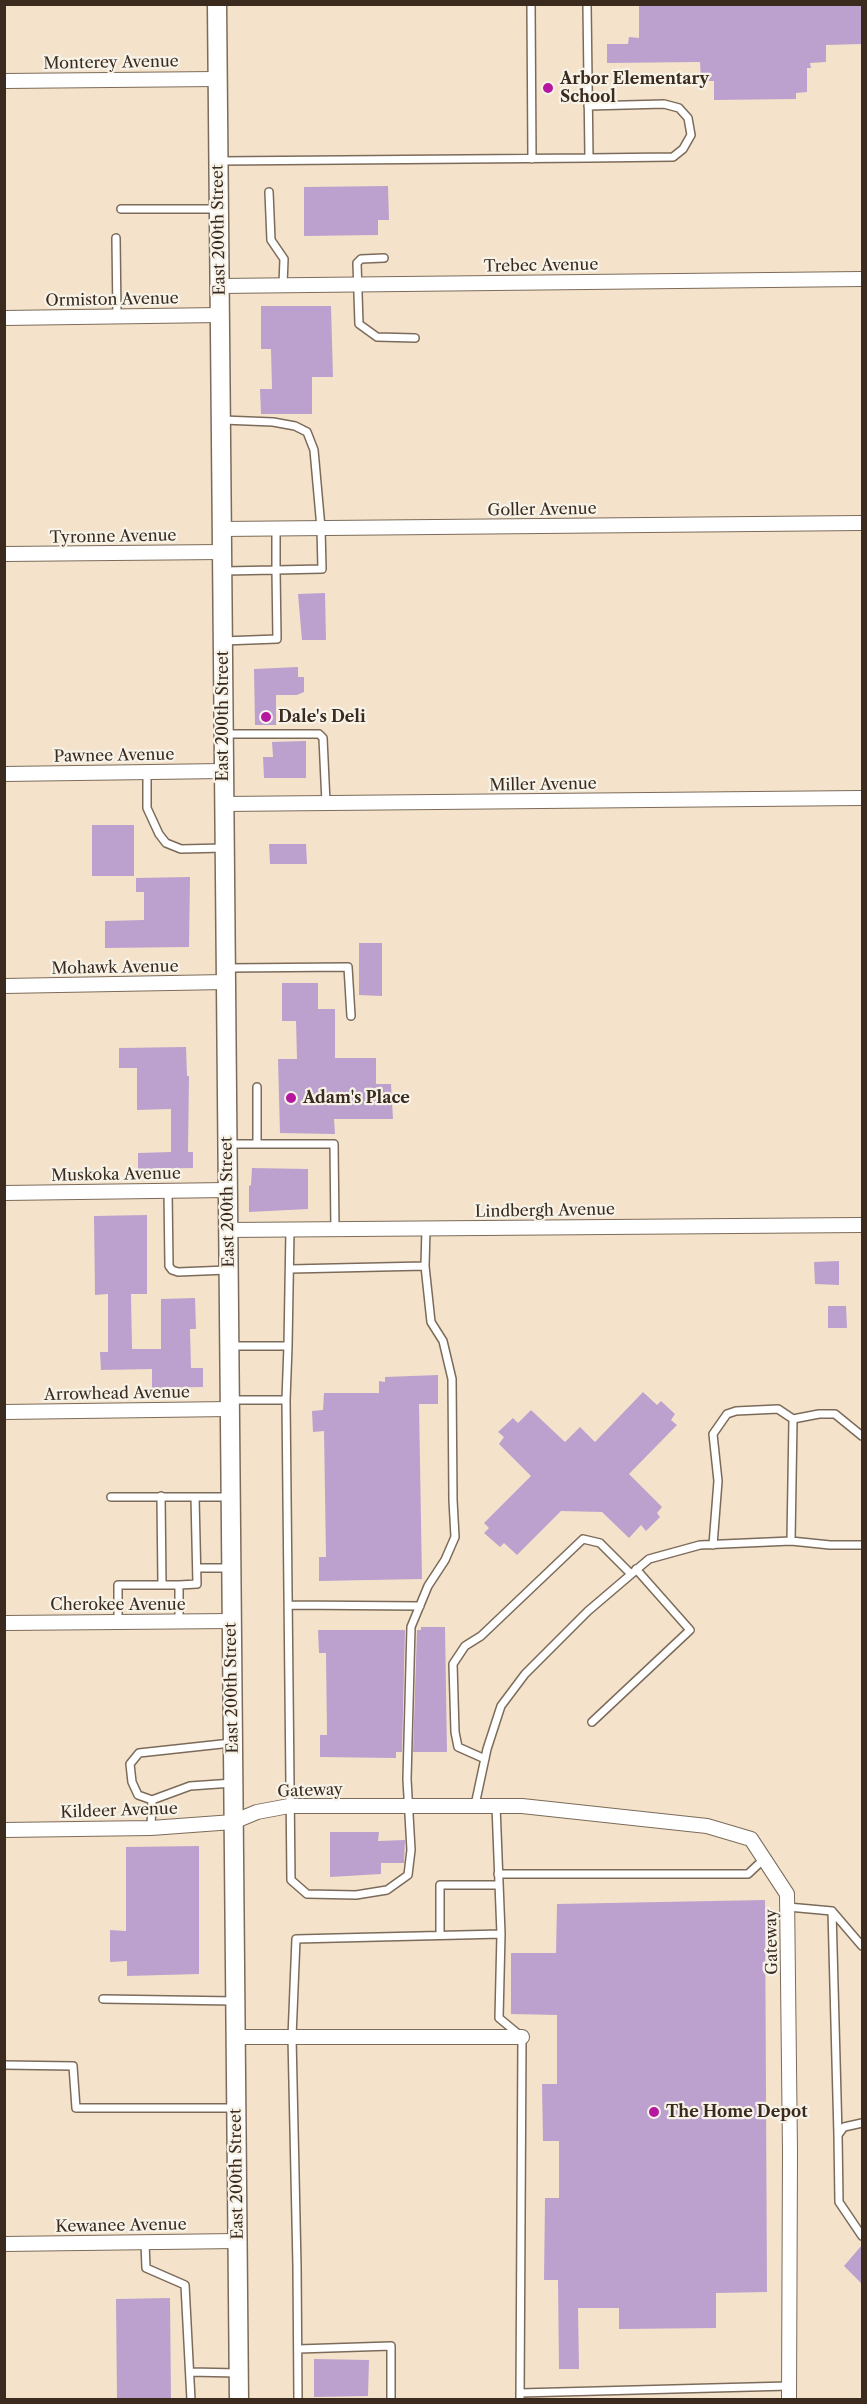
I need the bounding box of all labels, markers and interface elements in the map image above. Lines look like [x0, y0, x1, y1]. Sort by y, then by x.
street label: Monterey Avenue [43, 52, 179, 74]
place label: Arbor Elementary School [560, 69, 709, 107]
marker: Arbor Elementary School [541, 81, 555, 95]
street label: East 200th Street [208, 164, 230, 296]
street label: Trebec Avenue [484, 255, 598, 277]
street label: Ormiston Avenue [45, 289, 179, 311]
street label: Goller Avenue [487, 499, 597, 521]
street label: Tyronne Avenue [49, 526, 177, 548]
street label: East 200th Street [213, 650, 233, 782]
place label: Dale's Deli [278, 707, 366, 727]
marker: Dale's Deli [259, 710, 273, 724]
street label: Pawnee Avenue [54, 745, 174, 767]
street label: Miller Avenue [489, 774, 597, 796]
street label: Mohawk Avenue [51, 957, 179, 979]
place label: Adam's Place [303, 1088, 410, 1108]
marker: Adam's Place [284, 1091, 298, 1105]
street label: East 200th Street [217, 1136, 239, 1268]
street label: Muskoka Avenue [51, 1164, 181, 1186]
street label: Lindbergh Avenue [475, 1200, 615, 1222]
street label: Arrowhead Avenue [44, 1383, 190, 1405]
street label: Cherokee Avenue [50, 1595, 186, 1615]
street label: East 200th Street [221, 1622, 243, 1754]
street label: Gateway [277, 1780, 343, 1802]
street label: Kildeer Avenue [60, 1799, 178, 1823]
street label: Gateway [762, 1909, 782, 1975]
place label: The Home Depot [666, 2102, 808, 2122]
marker: The Home Depot [647, 2105, 661, 2119]
street label: East 200th Street [226, 2108, 248, 2240]
street label: Kewanee Avenue [55, 2215, 187, 2237]

